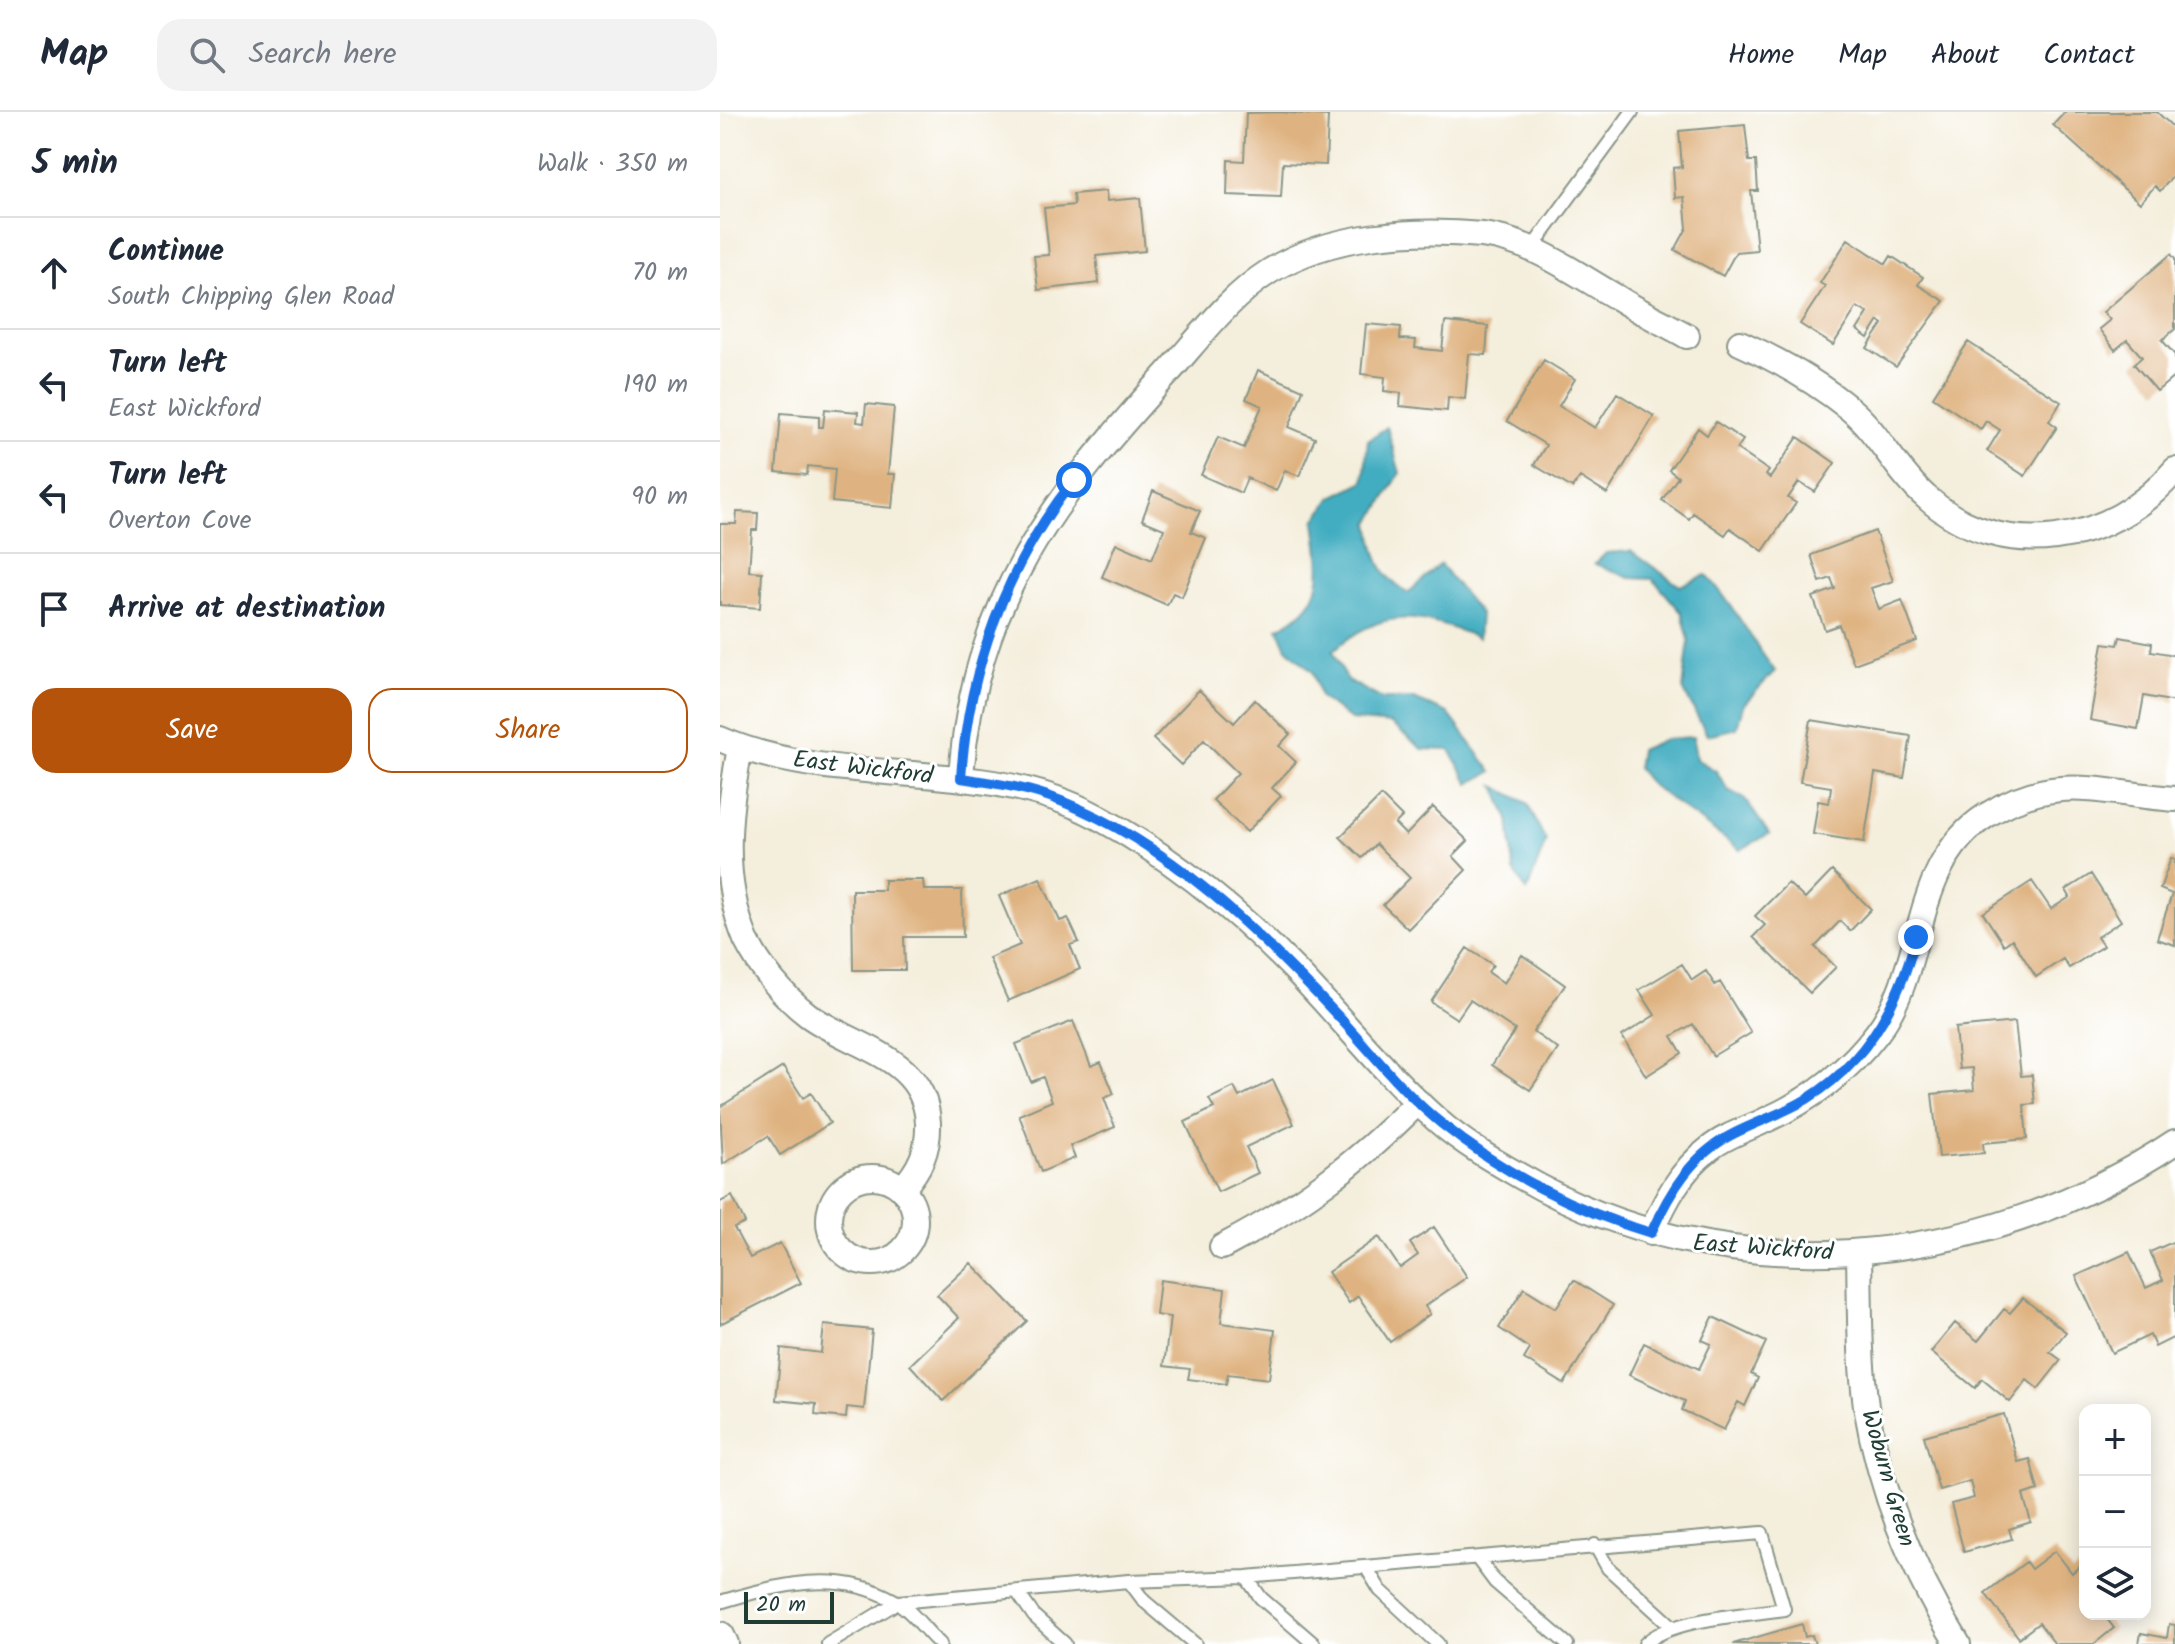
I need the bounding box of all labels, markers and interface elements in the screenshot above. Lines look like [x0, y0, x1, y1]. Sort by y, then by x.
search box [157, 19, 717, 91]
text: Map [40, 25, 109, 85]
text: Search here [249, 31, 396, 79]
icon: search [185, 33, 229, 77]
text: Home [1728, 33, 1794, 78]
text: Map [1838, 33, 1887, 78]
text: About [1931, 33, 1999, 78]
text: Contact [2043, 33, 2135, 78]
text: 5 min [32, 137, 118, 191]
text: Walk · 350 m [537, 143, 688, 185]
text: Continue [108, 228, 224, 276]
icon: ahead [32, 251, 76, 295]
text: 70 m [632, 252, 688, 294]
text: South Chipping Glen Road [108, 276, 394, 318]
text: Turn left [108, 340, 227, 388]
icon: left [32, 363, 76, 407]
text: 190 m [623, 364, 688, 406]
text: East Wickford [108, 388, 260, 430]
text: Turn left [108, 452, 227, 500]
route start [1056, 462, 1092, 498]
icon: left [32, 475, 76, 519]
text: 90 m [631, 476, 688, 518]
text: Overton Cove [108, 500, 251, 542]
text: Arrive at destination [108, 585, 385, 633]
icon: arrive [32, 587, 76, 631]
button: Save [32, 688, 352, 773]
button: Share [368, 688, 688, 773]
street label: East Wickford [791, 741, 936, 797]
route end [1898, 919, 1934, 955]
street label: East Wickford [1691, 1224, 1835, 1273]
map controls [2079, 1404, 2151, 1620]
button: + [2079, 1404, 2151, 1476]
street label: Woburn Green [1849, 1405, 1926, 1552]
button: − [2079, 1476, 2151, 1548]
button: layers [2079, 1548, 2151, 1620]
scale bar [744, 1588, 834, 1624]
text: 20 m [756, 1588, 806, 1623]

